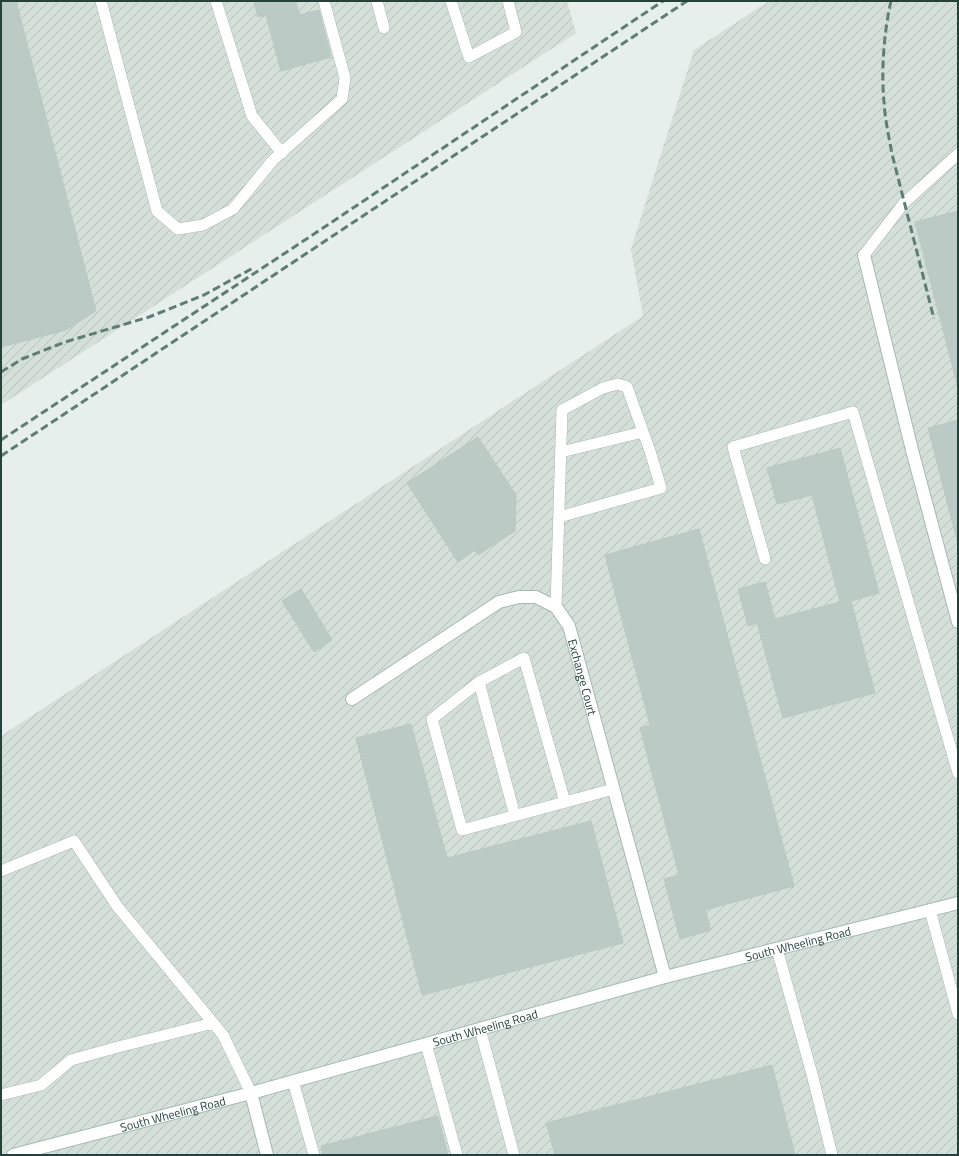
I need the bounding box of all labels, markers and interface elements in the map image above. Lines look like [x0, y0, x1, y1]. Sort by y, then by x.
street label: Exchange Court [563, 637, 603, 718]
street label: South Wheeling Road [743, 921, 853, 966]
street label: South Wheeling Road [430, 1004, 540, 1051]
street label: South Wheeling Road [118, 1091, 228, 1136]

